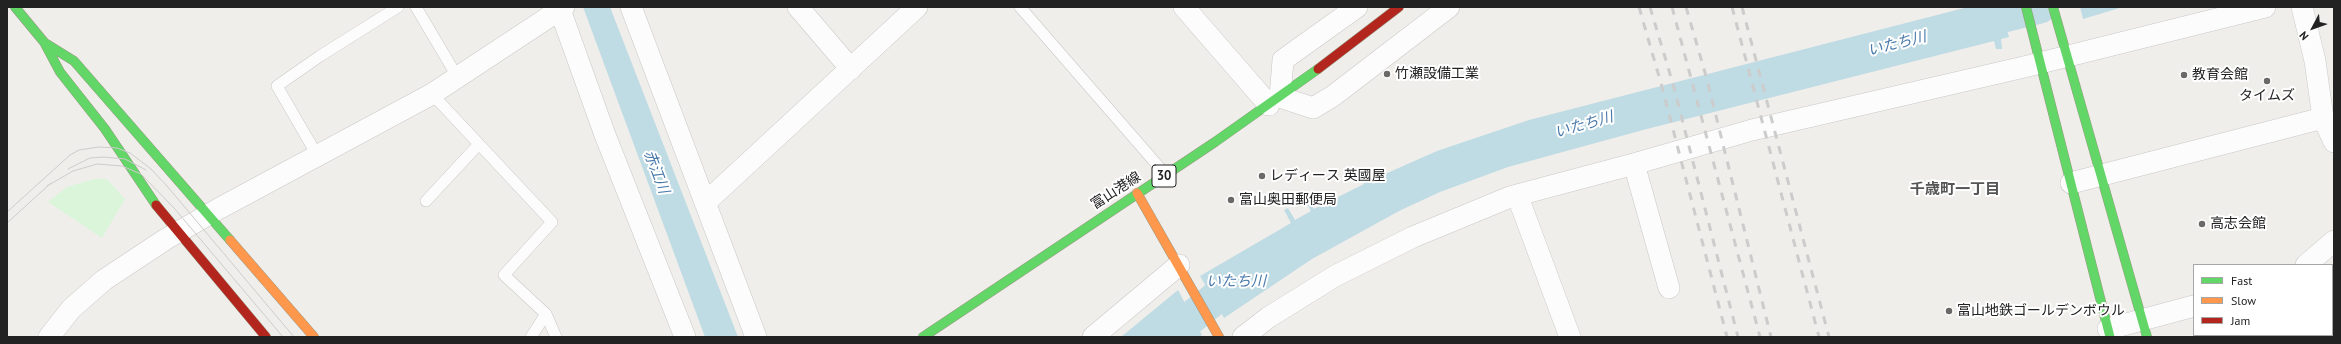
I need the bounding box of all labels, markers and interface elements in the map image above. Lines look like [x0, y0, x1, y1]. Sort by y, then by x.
north arrow [2293, 8, 2333, 48]
water label: いたち川 [1866, 28, 1928, 60]
text: N [2296, 29, 2312, 43]
place label: 竹瀬設備工業 [1395, 66, 1479, 82]
place label: 教育会館 [2192, 67, 2248, 83]
marker: 竹瀬設備工業 [1382, 69, 1392, 79]
marker: 教育会館 [2179, 70, 2189, 80]
marker: タイムズ [2262, 76, 2272, 86]
place label: タイムズ [2239, 88, 2295, 104]
water label: いたち川 [1553, 108, 1615, 142]
water label: 赤江川 [640, 148, 672, 196]
road number: 30 [1152, 165, 1176, 187]
place label: レディース 英國屋 [1270, 168, 1386, 184]
street label: 富山港線 [1088, 169, 1144, 213]
marker: レディース 英國屋 [1257, 171, 1267, 181]
district label: 千歳町一丁目 [1910, 181, 2000, 199]
place label: 富山奥田郵便局 [1239, 192, 1337, 208]
marker: 富山奥田郵便局 [1226, 195, 1236, 205]
place label: 高志会館 [2210, 216, 2266, 232]
marker: 高志会館 [2197, 219, 2207, 229]
legend [2193, 264, 2333, 336]
water label: いたち川 [1206, 273, 1266, 291]
text: Fast [2231, 273, 2252, 288]
text: Slow [2231, 293, 2256, 308]
place label: 富山地鉄ゴールデンボウル [1957, 303, 2125, 319]
marker: 富山地鉄ゴールデンボウル [1944, 306, 1954, 316]
text: Jam [2231, 313, 2250, 328]

